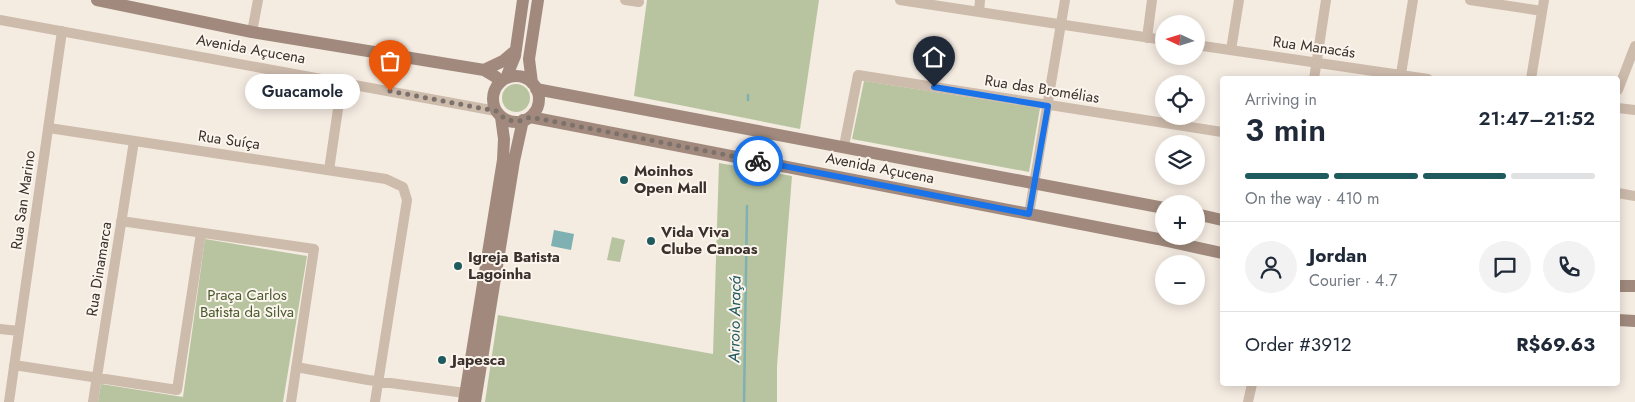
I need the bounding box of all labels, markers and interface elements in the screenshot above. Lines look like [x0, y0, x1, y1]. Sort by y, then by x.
north arrow [1155, 15, 1205, 65]
map controls [1155, 15, 1205, 305]
street label: Avenida Açucena [195, 29, 307, 69]
street label: Rua Manacás [1271, 30, 1357, 64]
pin [913, 36, 955, 87]
pin [369, 40, 411, 91]
icon: home [920, 43, 948, 71]
icon: bag [376, 47, 404, 75]
street label: Rua das Bromélias [983, 69, 1101, 109]
callout: Guacamole [245, 74, 360, 108]
button: locate [1155, 75, 1205, 125]
text: Guacamole [262, 80, 343, 103]
text: Arriving in [1245, 88, 1317, 111]
text: 21:47–21:52 [1479, 105, 1595, 132]
text: 3 min [1245, 107, 1326, 153]
street label: Rua Suíça [197, 125, 261, 155]
button: layers [1155, 135, 1205, 185]
courier [733, 136, 783, 186]
icon: bike [744, 147, 772, 175]
street label: Avenida Açucena [824, 147, 936, 189]
street label: Rua San Marino [5, 149, 41, 251]
place label: Moinhos Open Mall [634, 160, 707, 199]
marker: Moinhos Open Mall [618, 174, 630, 186]
text: On the way · 410 m [1245, 187, 1379, 210]
button: + [1155, 195, 1205, 245]
street label: Rua Dinamarca [81, 220, 117, 318]
place label: Vida Viva Clube Canoas [660, 221, 758, 260]
marker: Vida Viva Clube Canoas [645, 235, 657, 247]
button: person [1245, 241, 1297, 293]
button: chat [1479, 241, 1531, 293]
button: phone [1543, 241, 1595, 293]
text: Jordan [1309, 242, 1367, 269]
place label: Igreja Batista Lagoinha [468, 246, 560, 285]
button: − [1155, 255, 1205, 305]
marker: Igreja Batista Lagoinha [452, 260, 464, 272]
text: Courier · 4.7 [1309, 269, 1397, 292]
water label: Arroio Araçá [722, 275, 747, 364]
park label: Praça Carlos Batista da Silva [200, 284, 294, 323]
text: Order #3912 [1245, 331, 1352, 358]
text: R$69.63 [1516, 331, 1595, 358]
place label: Japesca [449, 349, 505, 371]
marker: Japesca [436, 354, 448, 366]

